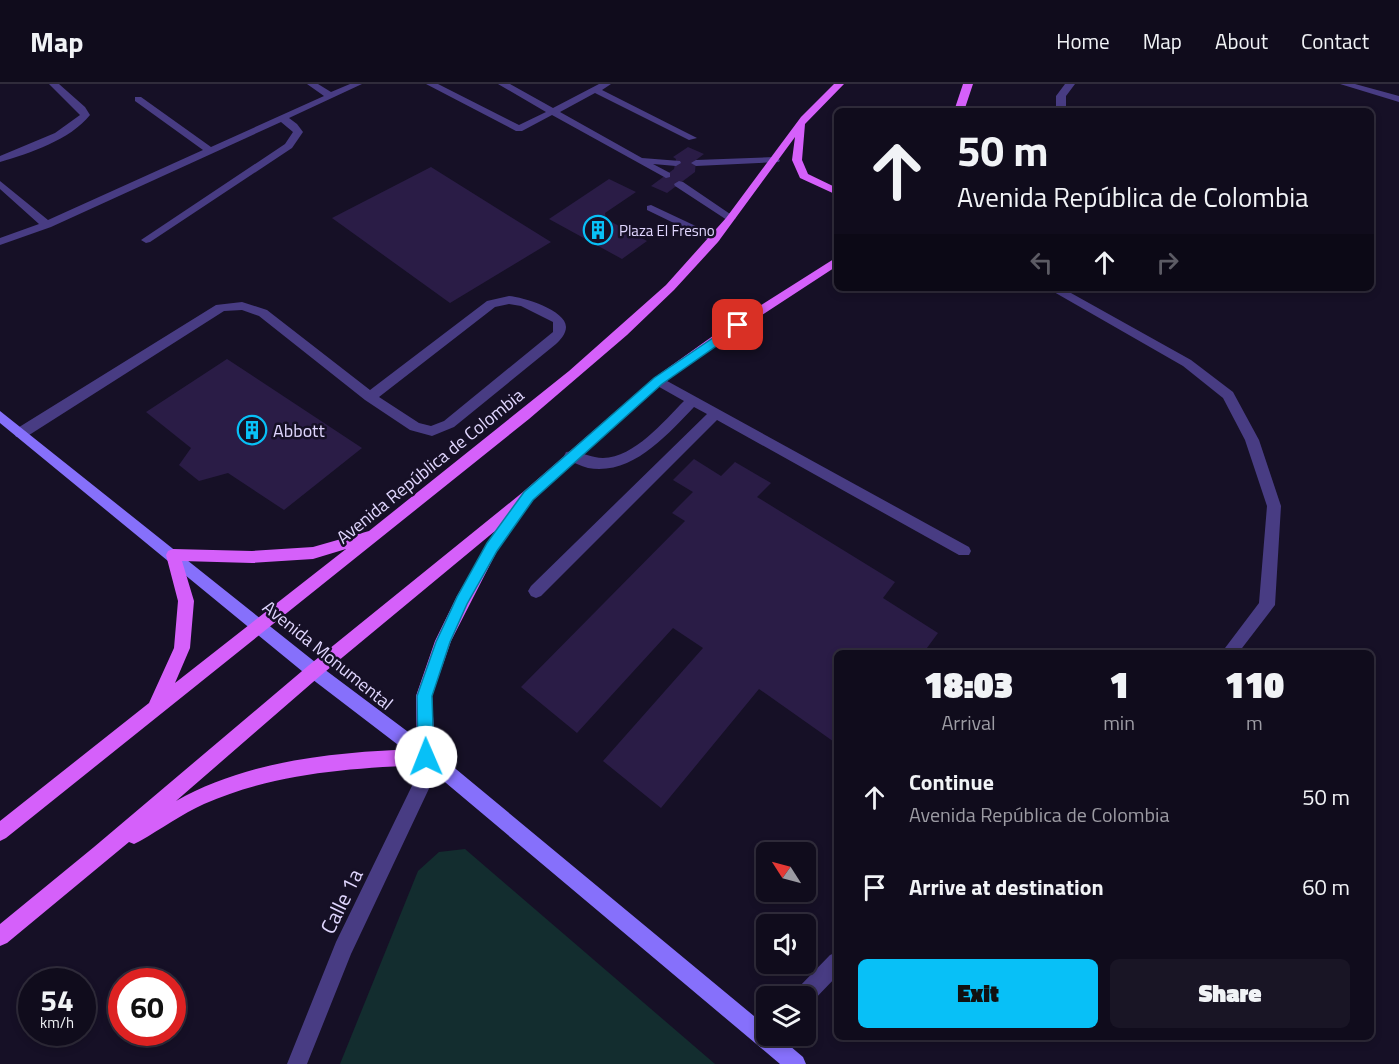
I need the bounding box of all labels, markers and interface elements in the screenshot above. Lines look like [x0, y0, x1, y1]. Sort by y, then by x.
text: Map [30, 20, 84, 63]
text: Home [1056, 25, 1110, 57]
text: Map [1143, 25, 1182, 57]
text: About [1215, 25, 1268, 57]
text: Contact [1301, 25, 1369, 57]
text: 50 m [957, 118, 1049, 182]
icon: ahead [858, 132, 936, 210]
text: Avenida República de Colombia [957, 176, 1309, 217]
building icon: Plaza El Fresno [582, 214, 614, 246]
place label: Plaza El Fresno [619, 219, 715, 242]
icon: left [1025, 246, 1058, 279]
icon: ahead [1088, 246, 1121, 279]
icon: right [1151, 246, 1184, 279]
pin [712, 299, 763, 350]
icon: arrive [721, 308, 754, 341]
street label: Avenida República de Colombia [330, 382, 530, 550]
building icon: Abbott [236, 414, 268, 446]
place label: Abbott [273, 417, 325, 444]
street label: Avenida Monumental [257, 594, 399, 716]
text: 18:03 [924, 657, 1013, 712]
text: 1 [1109, 657, 1129, 712]
text: 110 [1225, 657, 1284, 712]
text: Arrival [941, 707, 996, 738]
text: min [1103, 707, 1135, 738]
text: m [1246, 707, 1263, 738]
position arrow [394, 725, 458, 789]
text: Continue [909, 765, 994, 799]
text: 50 m [1302, 780, 1350, 814]
icon: ahead [858, 781, 891, 814]
text: Avenida República de Colombia [909, 799, 1169, 830]
north arrow [756, 842, 816, 902]
map controls [756, 842, 816, 1046]
street label: Calle 1a [311, 862, 371, 939]
text: Arrive at destination [909, 870, 1104, 904]
text: 60 m [1302, 870, 1350, 904]
icon: arrive [858, 871, 891, 904]
button: sound [756, 914, 816, 974]
button: Exit [858, 959, 1098, 1028]
button: Share [1110, 959, 1350, 1028]
speed limit sign: 60 [108, 968, 186, 1046]
text: 54 [40, 977, 74, 1023]
button: layers [756, 986, 816, 1046]
text: km/h [40, 1011, 74, 1034]

